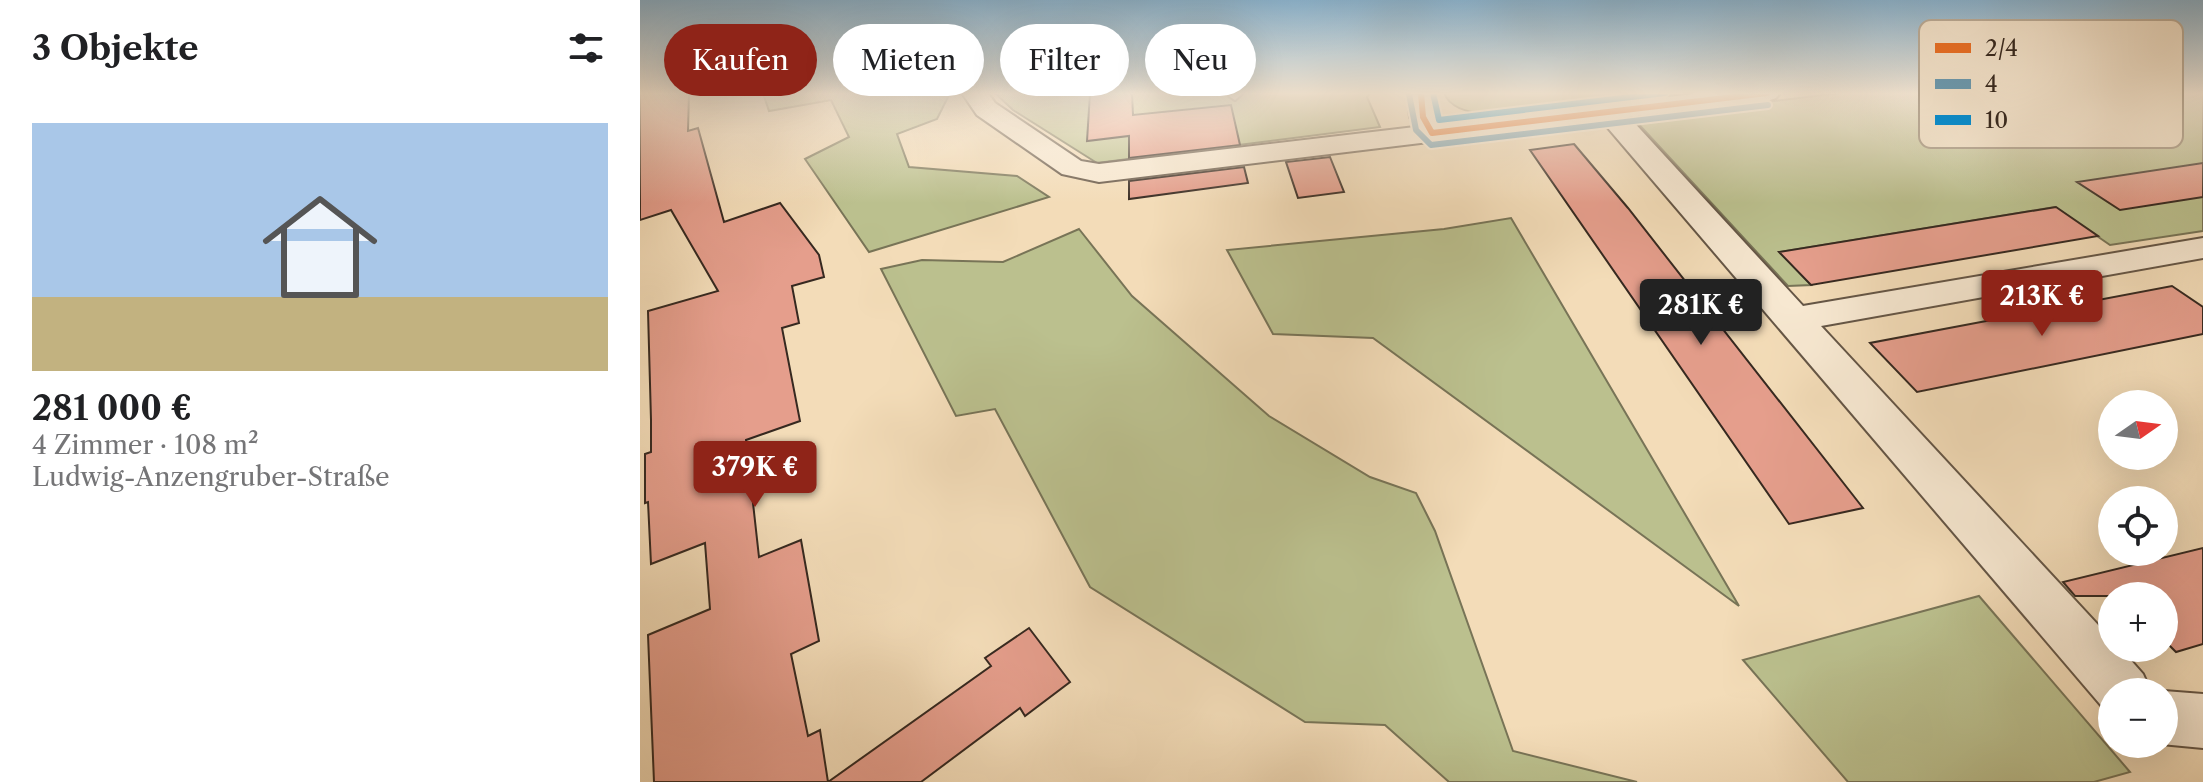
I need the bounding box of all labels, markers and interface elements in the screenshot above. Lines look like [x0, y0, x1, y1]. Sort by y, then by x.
legend [1919, 20, 2183, 148]
chip: Kaufen [664, 24, 817, 96]
chip: Mieten [833, 24, 984, 96]
chip: Filter [1000, 24, 1129, 96]
chip: Neu [1145, 24, 1256, 96]
icon: filters [564, 26, 608, 70]
text: 3 Objekte [32, 27, 198, 69]
text: 2/4 [1985, 35, 2018, 62]
text: 4 [1985, 71, 1998, 98]
text: 10 [1985, 107, 2008, 134]
icon: home [248, 175, 392, 319]
pin: 213K € [1977, 270, 2107, 338]
pin: 281K € [1636, 279, 1766, 347]
text: 213K € [2000, 280, 2084, 312]
text: 281K € [1658, 289, 1744, 321]
text: 281 000 € [32, 387, 192, 429]
north arrow [2098, 390, 2178, 470]
map controls [2098, 390, 2178, 758]
text: 4 Zimmer · 108 m² [32, 429, 259, 461]
pin: 379K € [690, 441, 820, 509]
text: 379K € [712, 451, 798, 483]
text: Ludwig-Anzengruber-Straße [32, 461, 390, 493]
button: locate [2098, 486, 2178, 566]
button: + [2098, 582, 2178, 662]
button: − [2098, 678, 2178, 758]

